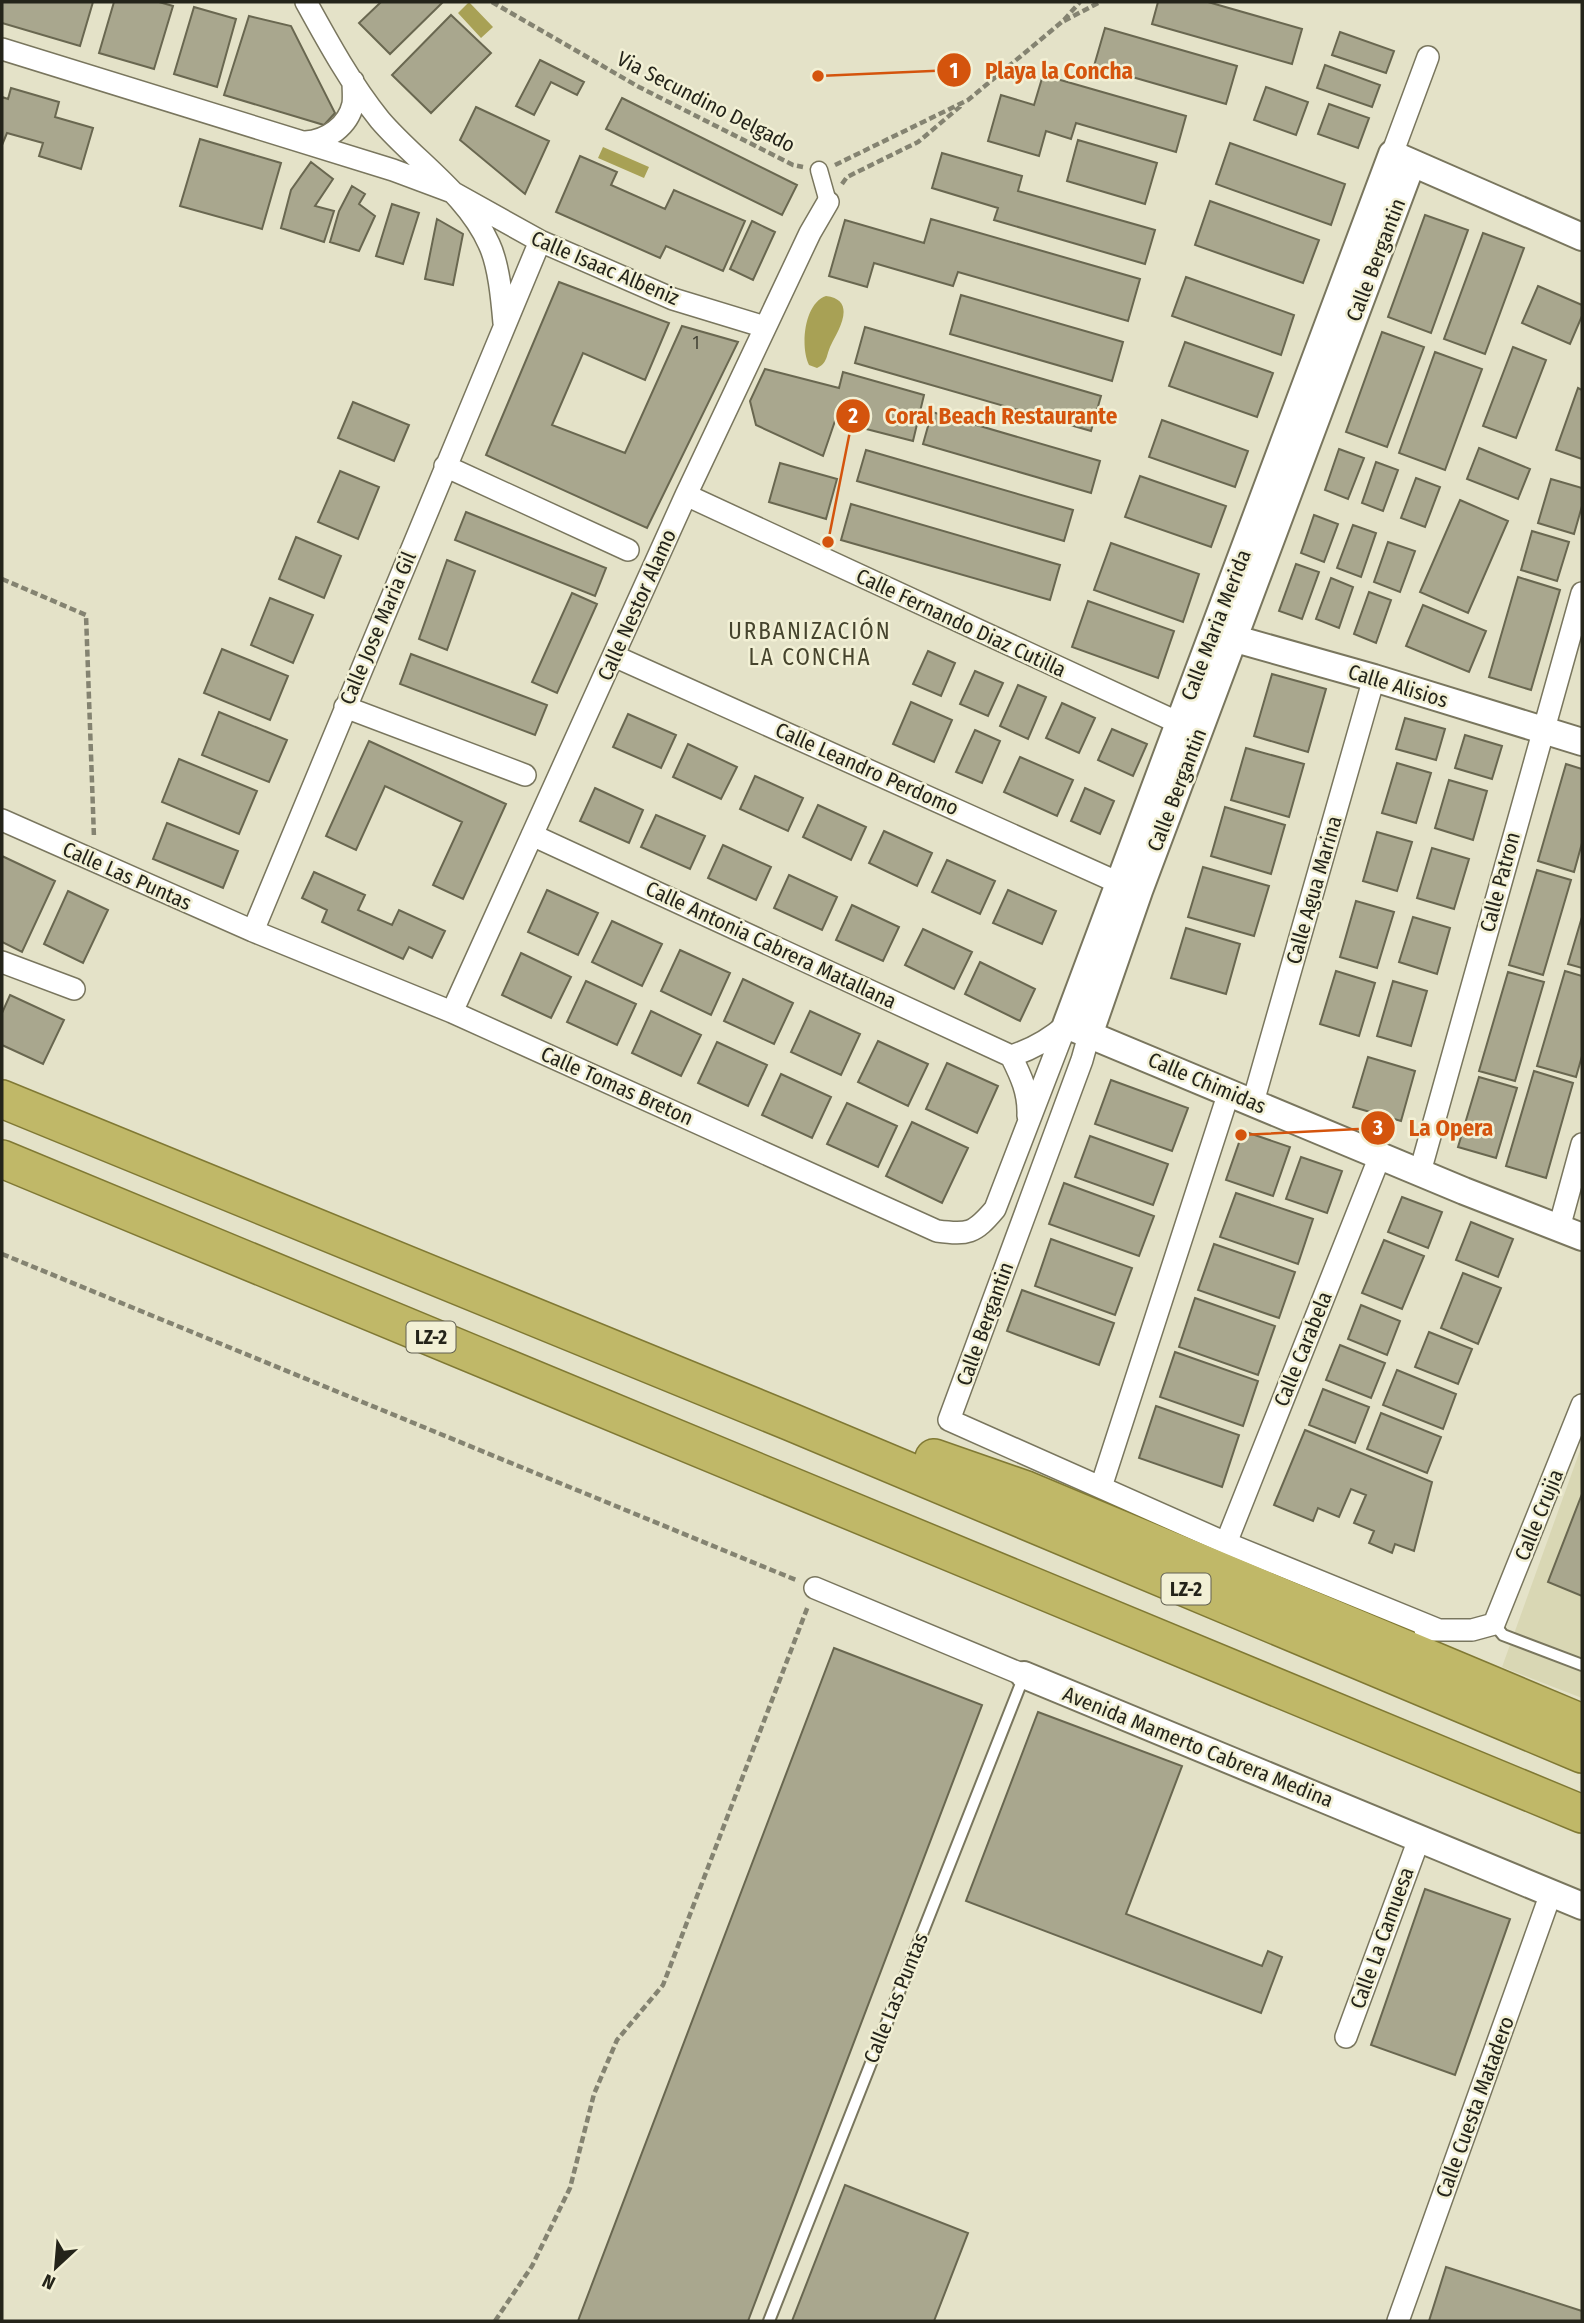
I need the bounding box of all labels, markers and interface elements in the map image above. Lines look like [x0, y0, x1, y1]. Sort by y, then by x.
street label: Via Secundino Delgado [612, 46, 800, 158]
callout: Playa la Concha [936, 48, 1147, 92]
text: Playa la Concha [985, 57, 1133, 85]
text: 1 [950, 58, 958, 84]
street label: Calle Bergantin [1341, 195, 1411, 325]
street label: Calle Isaac Albeniz [527, 225, 683, 311]
house number: 1 [692, 332, 700, 354]
callout: Coral Beach Restaurante [835, 394, 1131, 438]
text: Coral Beach Restaurante [885, 402, 1118, 430]
text: 2 [847, 403, 858, 429]
street label: Calle Nestor Alamo [592, 525, 682, 685]
street label: Calle Maria Merida [1175, 546, 1257, 704]
street label: Calle Jose Maria Gil [334, 547, 422, 708]
street label: Calle Fernando Diaz Cutilla [852, 563, 1070, 683]
district label: URBANIZACIÓN LA CONCHA [728, 617, 892, 671]
street label: Calle Alisios [1345, 659, 1451, 713]
street label: Calle Leandro Perdomo [771, 717, 963, 821]
street label: Calle Bergantin [1142, 725, 1212, 855]
street label: Calle Agua Marina [1280, 813, 1348, 967]
street label: Calle Patron [1474, 829, 1526, 935]
street label: Calle Las Puntas [58, 836, 196, 916]
street label: Calle Antonia Cabrera Matallana [641, 875, 901, 1015]
street label: Calle Tomas Breton [537, 1041, 697, 1131]
street label: Calle Chimidas [1144, 1047, 1270, 1119]
callout: La Opera [1360, 1106, 1508, 1150]
text: La Opera [1409, 1114, 1493, 1142]
text: 3 [1372, 1115, 1383, 1141]
street label: Calle Bergantin [951, 1259, 1019, 1389]
street label: Calle Carabela [1268, 1288, 1338, 1410]
road number: LZ-2 [406, 1322, 456, 1352]
street label: Calle Crujia [1509, 1465, 1569, 1565]
road number: LZ-2 [1162, 1574, 1210, 1604]
street label: Avenida Mamerto Cabrera Medina [1059, 1681, 1337, 1813]
street label: Calle La Camuesa [1344, 1864, 1420, 2012]
street label: Calle Las Puntas [858, 1929, 934, 2067]
street label: Calle Cuesta Matadero [1430, 2013, 1520, 2201]
north arrow [21, 2232, 91, 2302]
text: N [39, 2269, 59, 2295]

